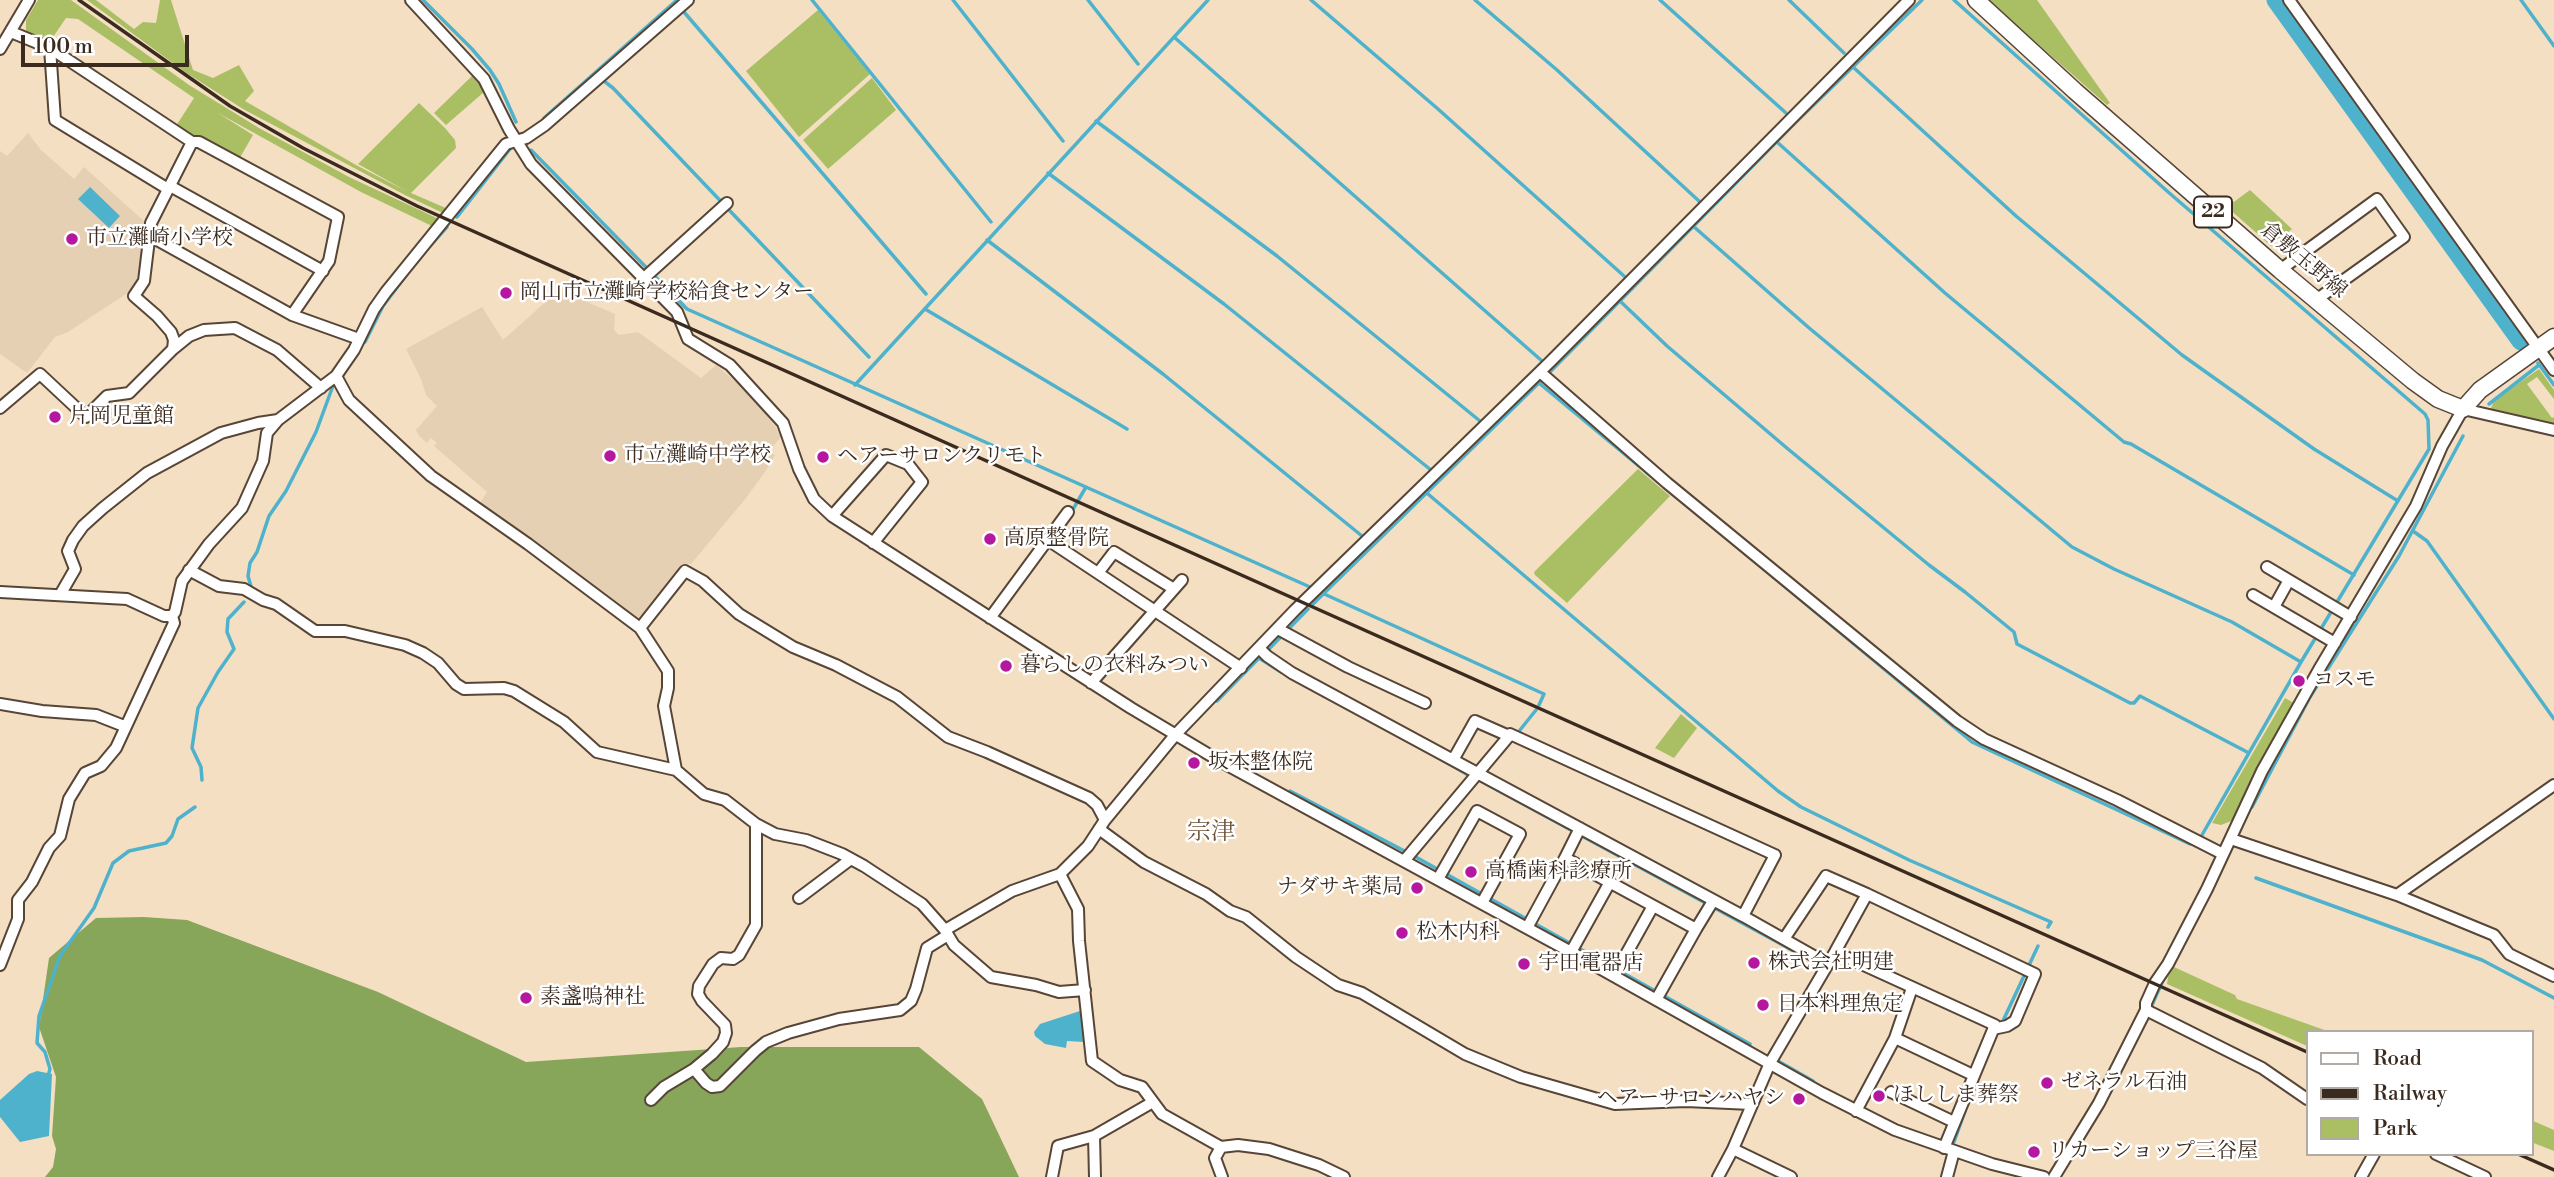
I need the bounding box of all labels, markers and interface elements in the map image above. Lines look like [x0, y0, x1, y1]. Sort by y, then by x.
scale bar [24, 21, 192, 65]
text: 100 m [34, 34, 93, 60]
road number: 22 [2194, 196, 2232, 228]
street label: 倉敷玉野線 [2255, 218, 2351, 304]
place label: 市立灘崎小学校 [86, 226, 233, 252]
marker: 市立灘崎小学校 [64, 231, 80, 247]
place label: 岡山市立灘崎学校給食センター [520, 280, 814, 306]
marker: 岡山市立灘崎学校給食センター [498, 285, 514, 301]
place label: 片岡児童館 [69, 404, 174, 430]
marker: 片岡児童館 [47, 409, 63, 425]
place label: 市立灘崎中学校 [624, 443, 771, 469]
place label: ヘアーサロンクリモト [837, 444, 1046, 470]
marker: 市立灘崎中学校 [602, 448, 618, 464]
marker: ヘアーサロンクリモト [815, 449, 831, 465]
place label: 高原整骨院 [1004, 526, 1109, 552]
marker: 高原整骨院 [982, 531, 998, 547]
place label: 暮らしの衣料みつい [1020, 653, 1209, 679]
marker: 暮らしの衣料みつい [998, 658, 1014, 674]
place label: コスモ [2313, 668, 2376, 694]
marker: コスモ [2291, 673, 2307, 689]
place label: 坂本整体院 [1208, 750, 1313, 776]
marker: 坂本整体院 [1186, 755, 1202, 771]
district label: 宗津 [1187, 819, 1235, 847]
place label: 高橋歯科診療所 [1485, 859, 1632, 885]
marker: 高橋歯科診療所 [1463, 864, 1479, 880]
place label: ナダサキ薬局 [1277, 875, 1403, 901]
marker: ナダサキ薬局 [1409, 880, 1425, 896]
place label: 松木内科 [1416, 920, 1500, 946]
marker: 松木内科 [1394, 925, 1410, 941]
place label: 株式会社明建 [1768, 950, 1894, 976]
place label: 宇田電器店 [1538, 951, 1643, 977]
marker: 株式会社明建 [1746, 955, 1762, 971]
marker: 宇田電器店 [1516, 956, 1532, 972]
place label: 素盞嗚神社 [540, 985, 645, 1011]
marker: 素盞嗚神社 [518, 990, 534, 1006]
place label: 日本料理魚定 [1777, 992, 1903, 1018]
marker: 日本料理魚定 [1755, 997, 1771, 1013]
legend [2306, 1030, 2533, 1156]
text: Road [2373, 1046, 2422, 1072]
place label: ゼネラル石油 [2061, 1070, 2187, 1096]
marker: ゼネラル石油 [2039, 1075, 2055, 1091]
text: Railway [2373, 1081, 2447, 1107]
place label: ほししま葬祭 [1893, 1083, 2019, 1109]
place label: ヘアーサロンハヤシ [1597, 1086, 1785, 1112]
marker: ほししま葬祭 [1871, 1088, 1887, 1104]
marker: ヘアーサロンハヤシ [1791, 1091, 1807, 1107]
text: Park [2373, 1116, 2417, 1142]
place label: リカーショップ三谷屋 [2048, 1139, 2258, 1165]
marker: リカーショップ三谷屋 [2026, 1144, 2042, 1160]

